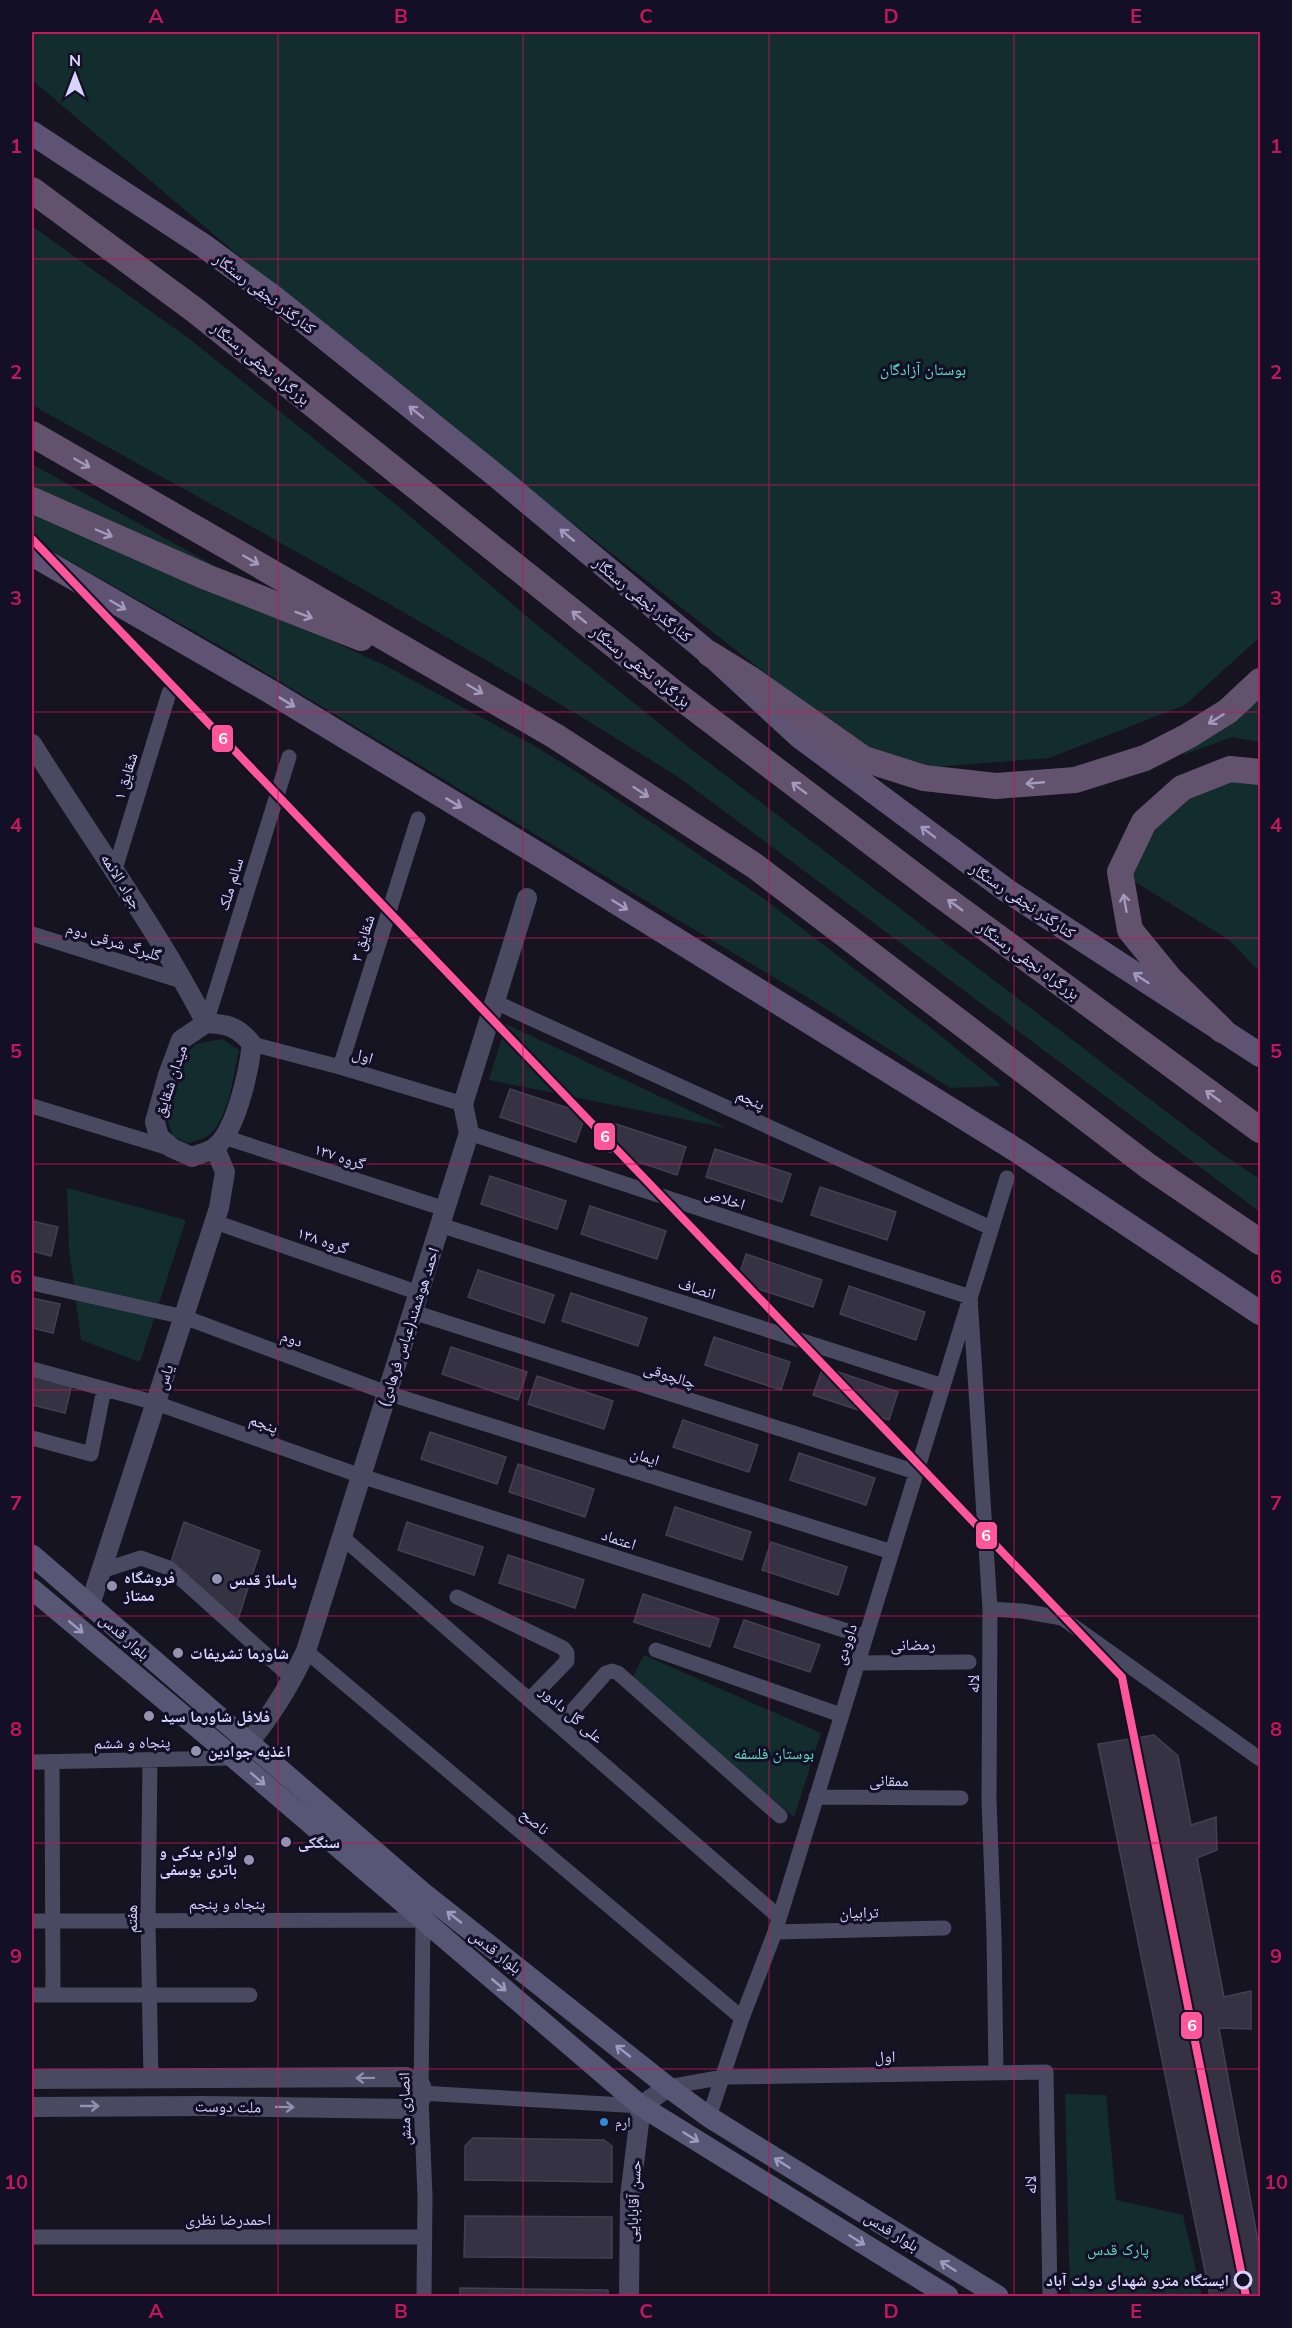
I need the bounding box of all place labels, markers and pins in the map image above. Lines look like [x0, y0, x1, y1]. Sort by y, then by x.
place label: فروشگاه ممتاز [123, 1567, 175, 1605]
place label: پاساژ قدس [229, 1569, 297, 1589]
marker: پاساژ قدس [210, 1572, 224, 1586]
marker: فروشگاه ممتاز [105, 1579, 119, 1593]
place label: شاورما تشریفات [190, 1643, 289, 1663]
marker: شاورما تشریفات [171, 1646, 185, 1660]
place label: فلافل شاورما سید [161, 1706, 270, 1726]
marker: فلافل شاورما سید [142, 1709, 156, 1723]
place label: اغذیه جوادین [208, 1741, 291, 1761]
marker: اغذیه جوادین [189, 1744, 203, 1758]
place label: سنگکی [298, 1832, 340, 1852]
marker: سنگکی [279, 1835, 293, 1849]
place label: لوازم یدکی و باتری یوسفی [159, 1841, 237, 1879]
marker: لوازم یدکی و باتری یوسفی [242, 1853, 256, 1867]
place label: ارم [615, 2113, 631, 2132]
marker: ارم [598, 2116, 610, 2128]
place label: ایستگاه مترو شهدای دولت آباد [1046, 2270, 1229, 2290]
marker: ایستگاه مترو شهدای دولت آباد [1234, 2271, 1252, 2289]

